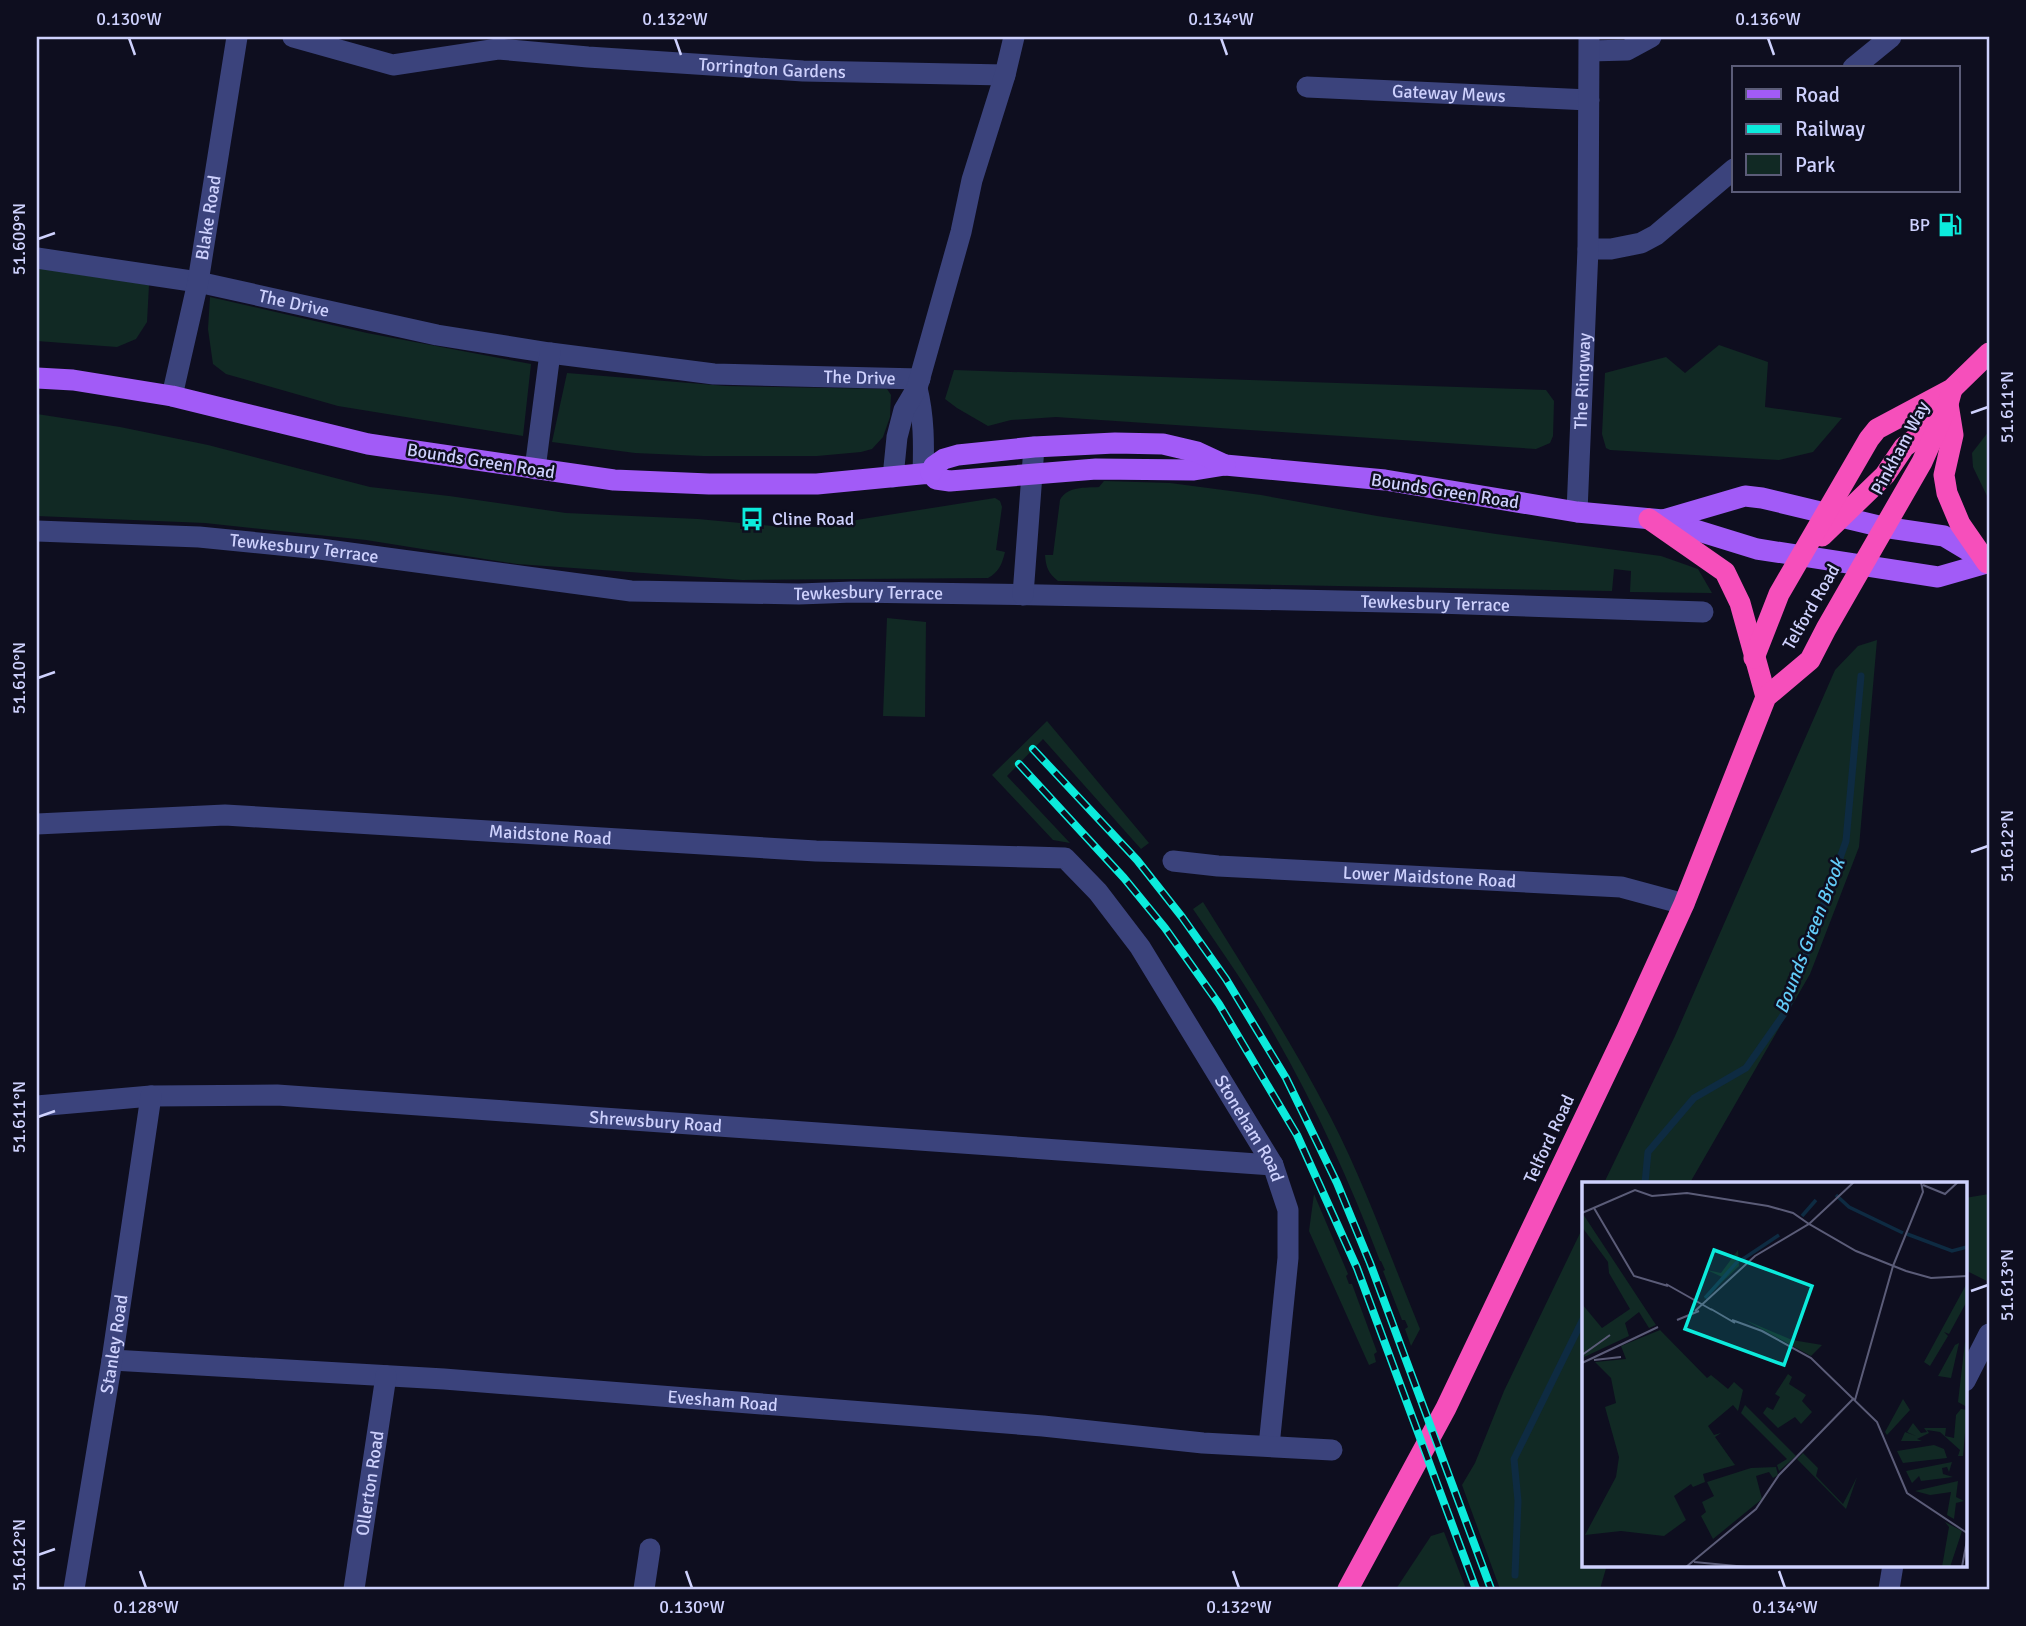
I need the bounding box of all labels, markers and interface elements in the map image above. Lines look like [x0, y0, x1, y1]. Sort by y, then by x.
text: 0.130°W [96, 8, 162, 30]
text: 0.132°W [642, 8, 708, 30]
text: 0.134°W [1188, 8, 1254, 30]
text: 0.136°W [1735, 8, 1801, 30]
street label: Torrington Gardens [698, 53, 846, 83]
legend [1732, 66, 1960, 192]
street label: Gateway Mews [1391, 80, 1506, 107]
text: Road [1795, 82, 1840, 108]
text: Railway [1795, 116, 1865, 142]
text: Park [1795, 152, 1836, 178]
street label: Blake Road [191, 174, 226, 262]
text: 51.609°N [8, 203, 30, 275]
fuel station icon: BP [1936, 211, 1964, 239]
place label: BP [1909, 214, 1930, 236]
street label: The Drive [256, 285, 331, 322]
street label: The Ringway [1569, 332, 1596, 430]
street label: The Drive [823, 366, 896, 389]
text: 51.611°N [1996, 371, 2018, 443]
street label: Pinkham Way [1866, 397, 1934, 499]
street label: Bounds Green Road [405, 438, 557, 484]
street label: Bounds Green Road [1369, 468, 1521, 514]
bus stop icon: Cline Road [738, 505, 766, 533]
place label: Cline Road [772, 508, 854, 530]
street label: Tewkesbury Terrace [229, 529, 380, 568]
street label: Telford Road [1778, 560, 1844, 654]
street label: Tewkesbury Terrace [793, 581, 943, 605]
street label: Tewkesbury Terrace [1360, 590, 1510, 616]
text: 51.610°N [8, 642, 30, 714]
text: 51.612°N [1996, 810, 2018, 882]
street label: Maidstone Road [488, 820, 612, 850]
water label: Bounds Green Brook [1769, 854, 1851, 1017]
street label: Lower Maidstone Road [1342, 862, 1517, 893]
street label: Stoneham Road [1210, 1071, 1289, 1184]
text: 51.611°N [8, 1081, 30, 1153]
street label: Telford Road [1519, 1091, 1579, 1187]
street label: Shrewsbury Road [588, 1106, 723, 1137]
inset map [1582, 1182, 1966, 1566]
text: 51.613°N [1996, 1249, 2018, 1321]
street label: Stanley Road [96, 1293, 133, 1396]
street label: Evesham Road [667, 1386, 779, 1416]
street label: Ollerton Road [351, 1429, 389, 1537]
text: 51.612°N [8, 1519, 30, 1591]
text: 0.128°W [113, 1596, 179, 1618]
text: 0.130°W [659, 1596, 725, 1618]
text: 0.132°W [1206, 1596, 1272, 1618]
text: 0.134°W [1752, 1596, 1818, 1618]

